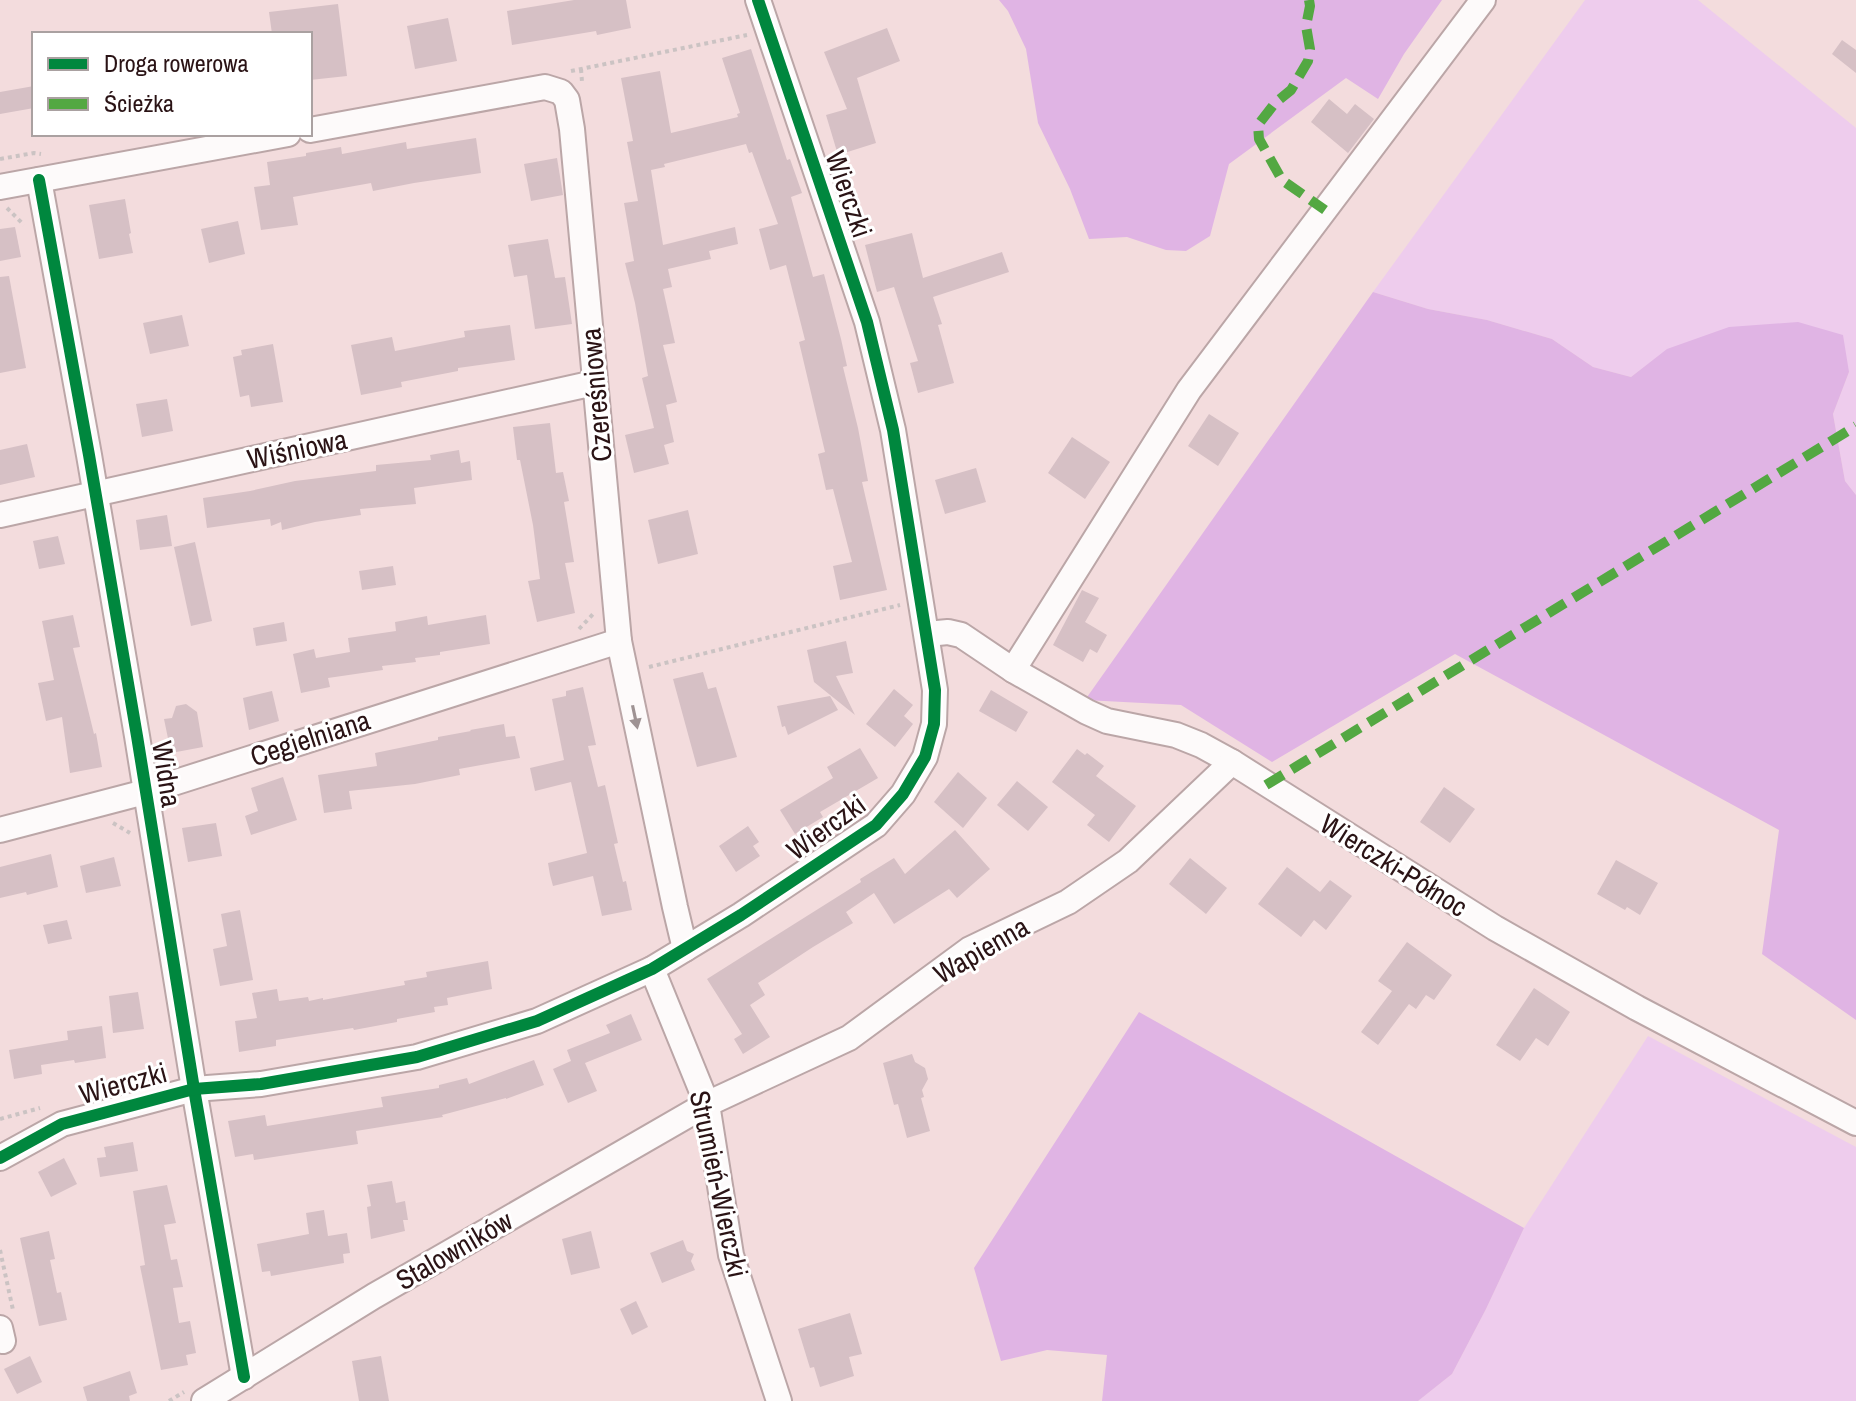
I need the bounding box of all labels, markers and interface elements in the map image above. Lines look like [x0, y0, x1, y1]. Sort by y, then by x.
legend [32, 32, 312, 136]
text: Droga rowerowa [104, 47, 248, 79]
text: Ścieżka [104, 87, 174, 119]
street label: Wierczki [816, 146, 882, 242]
street label: Czereśniowa [571, 326, 621, 463]
street label: Wiśniowa [244, 420, 350, 478]
street label: Cegielniana [245, 701, 375, 775]
one-way arrow [629, 705, 642, 730]
street label: Widna [143, 738, 191, 810]
street label: Wierczki [779, 785, 873, 869]
street label: Wierczki-Północ [1313, 805, 1475, 925]
street label: Wapienna [927, 907, 1036, 992]
street label: Wierczki [75, 1053, 171, 1113]
street label: Strumień-Wierczki [681, 1087, 757, 1281]
street label: Stalowników [389, 1201, 520, 1299]

